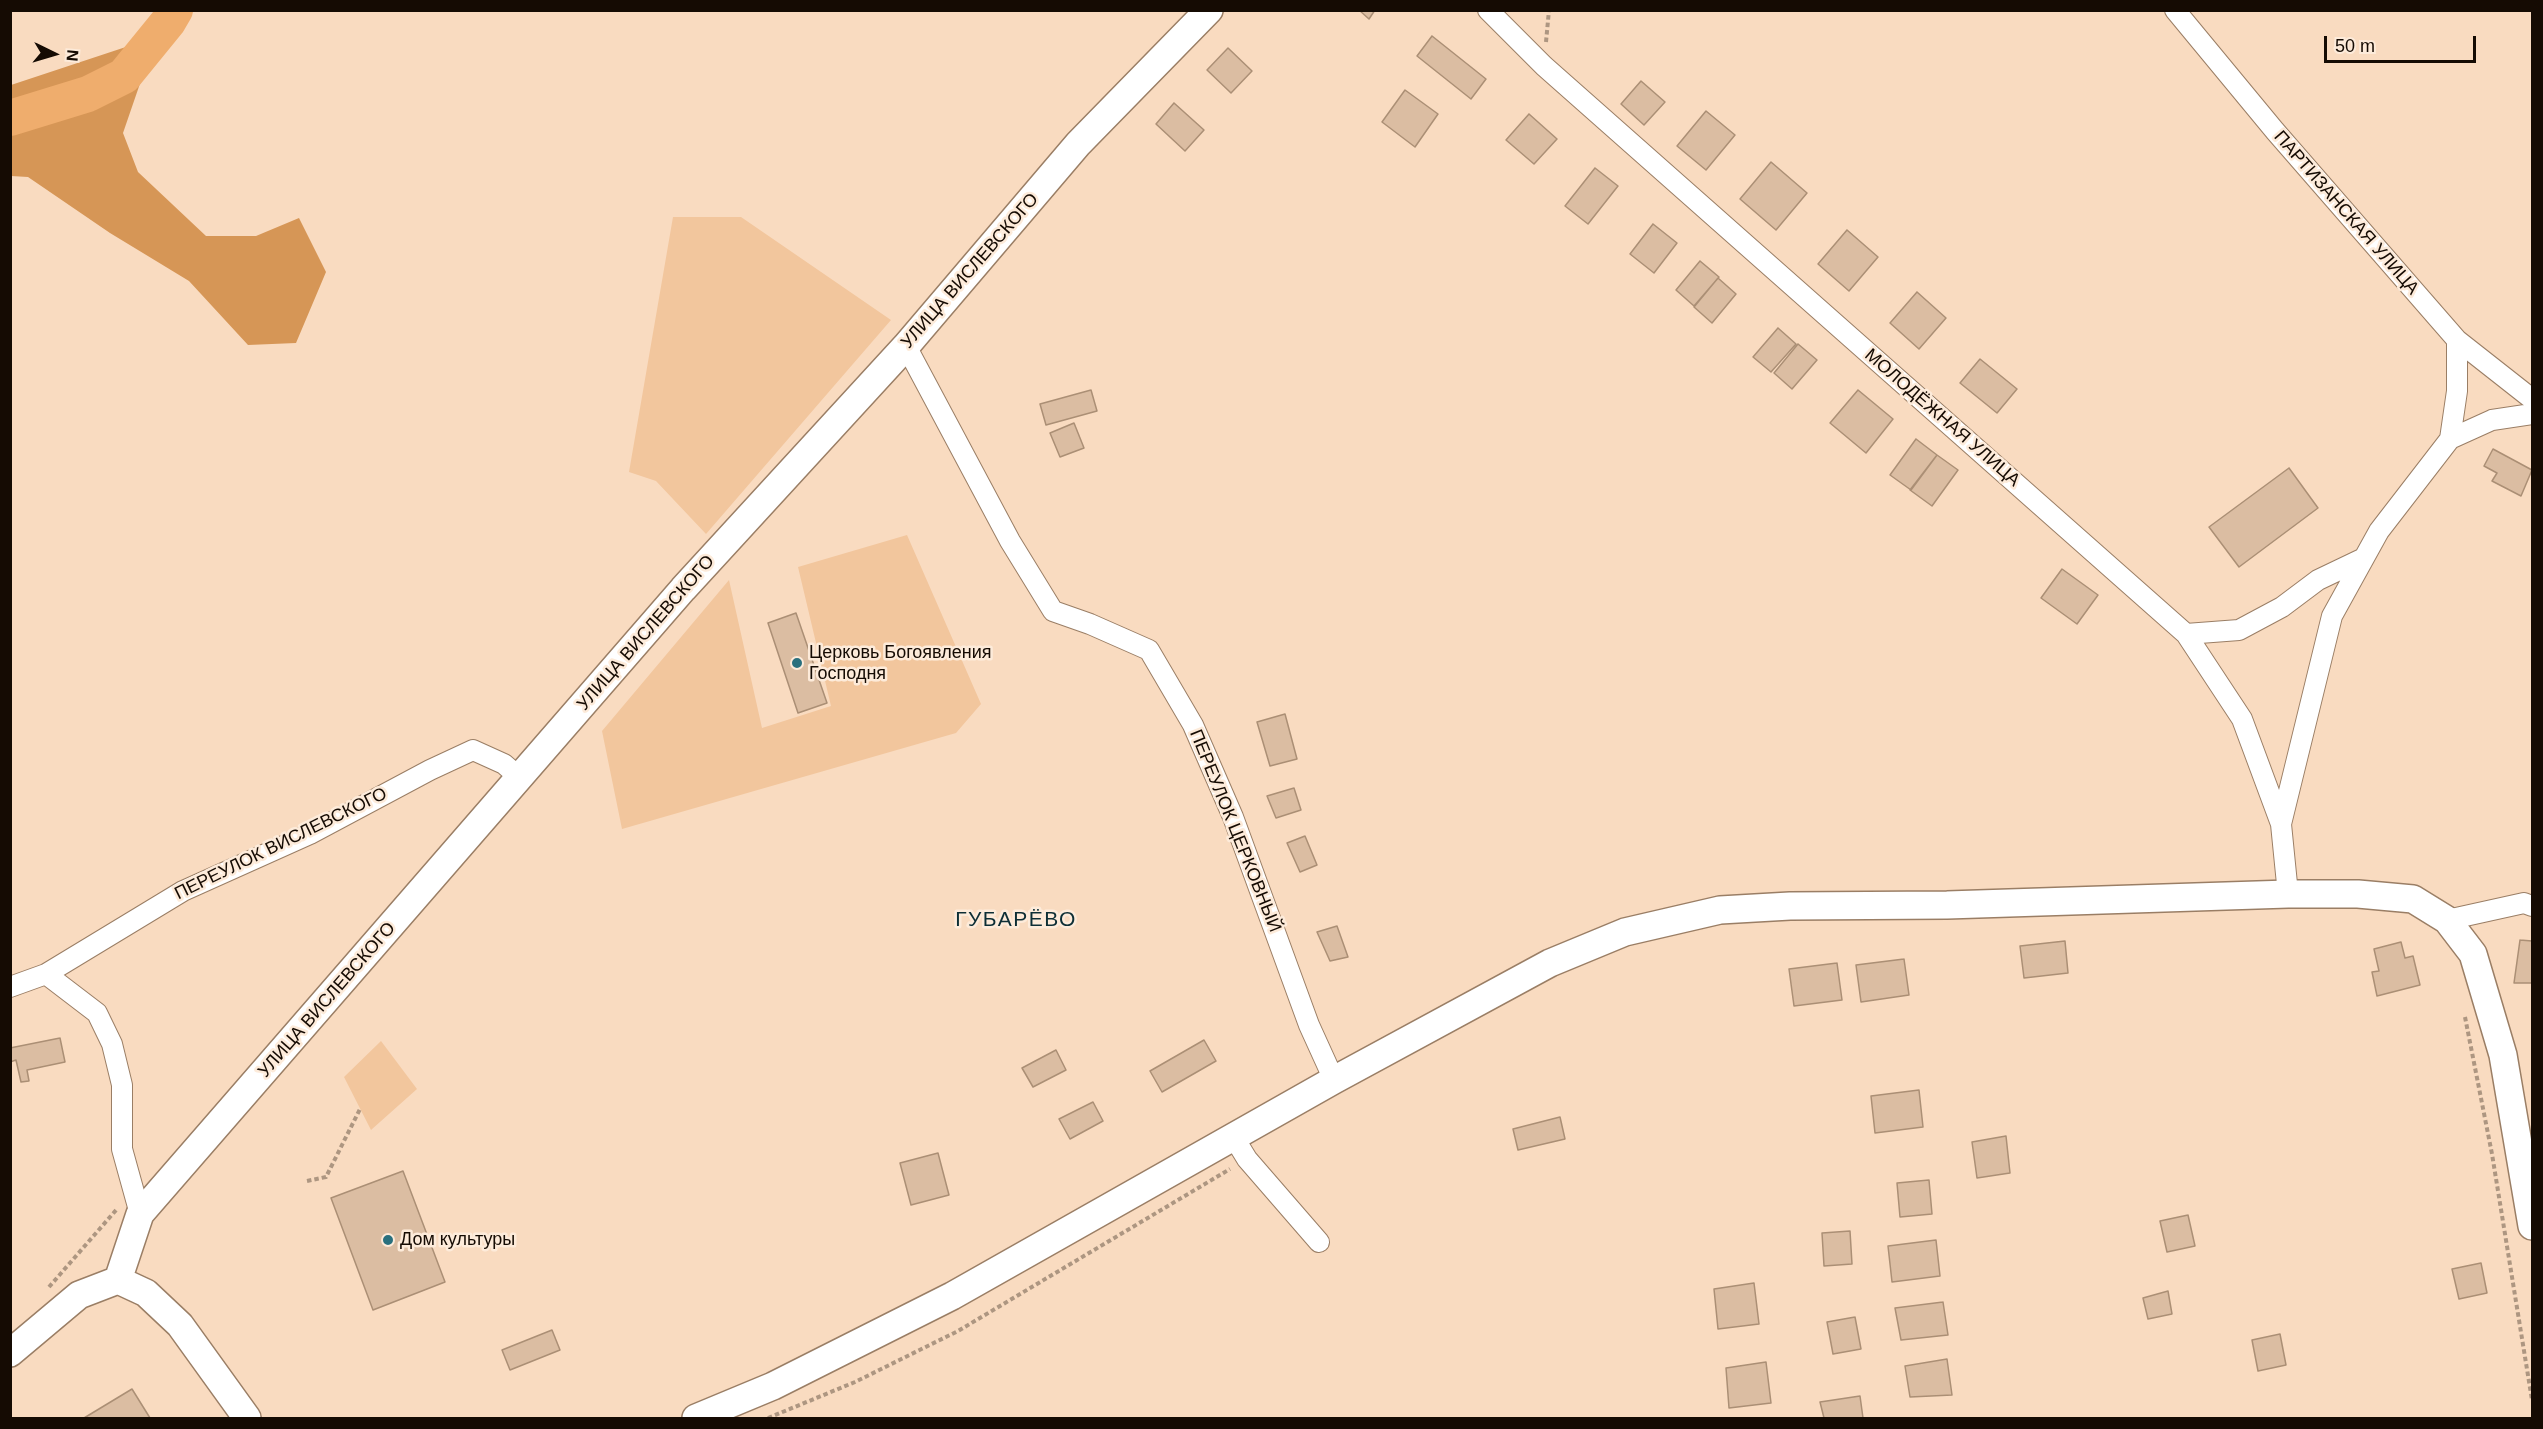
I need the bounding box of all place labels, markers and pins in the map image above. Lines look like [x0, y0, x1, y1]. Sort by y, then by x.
place label: Церковь Богоявления Господня [809, 642, 992, 684]
marker: Церковь Богоявления Господня [790, 656, 804, 670]
place label: Дом культуры [400, 1229, 515, 1251]
marker: Дом культуры [381, 1233, 395, 1247]

